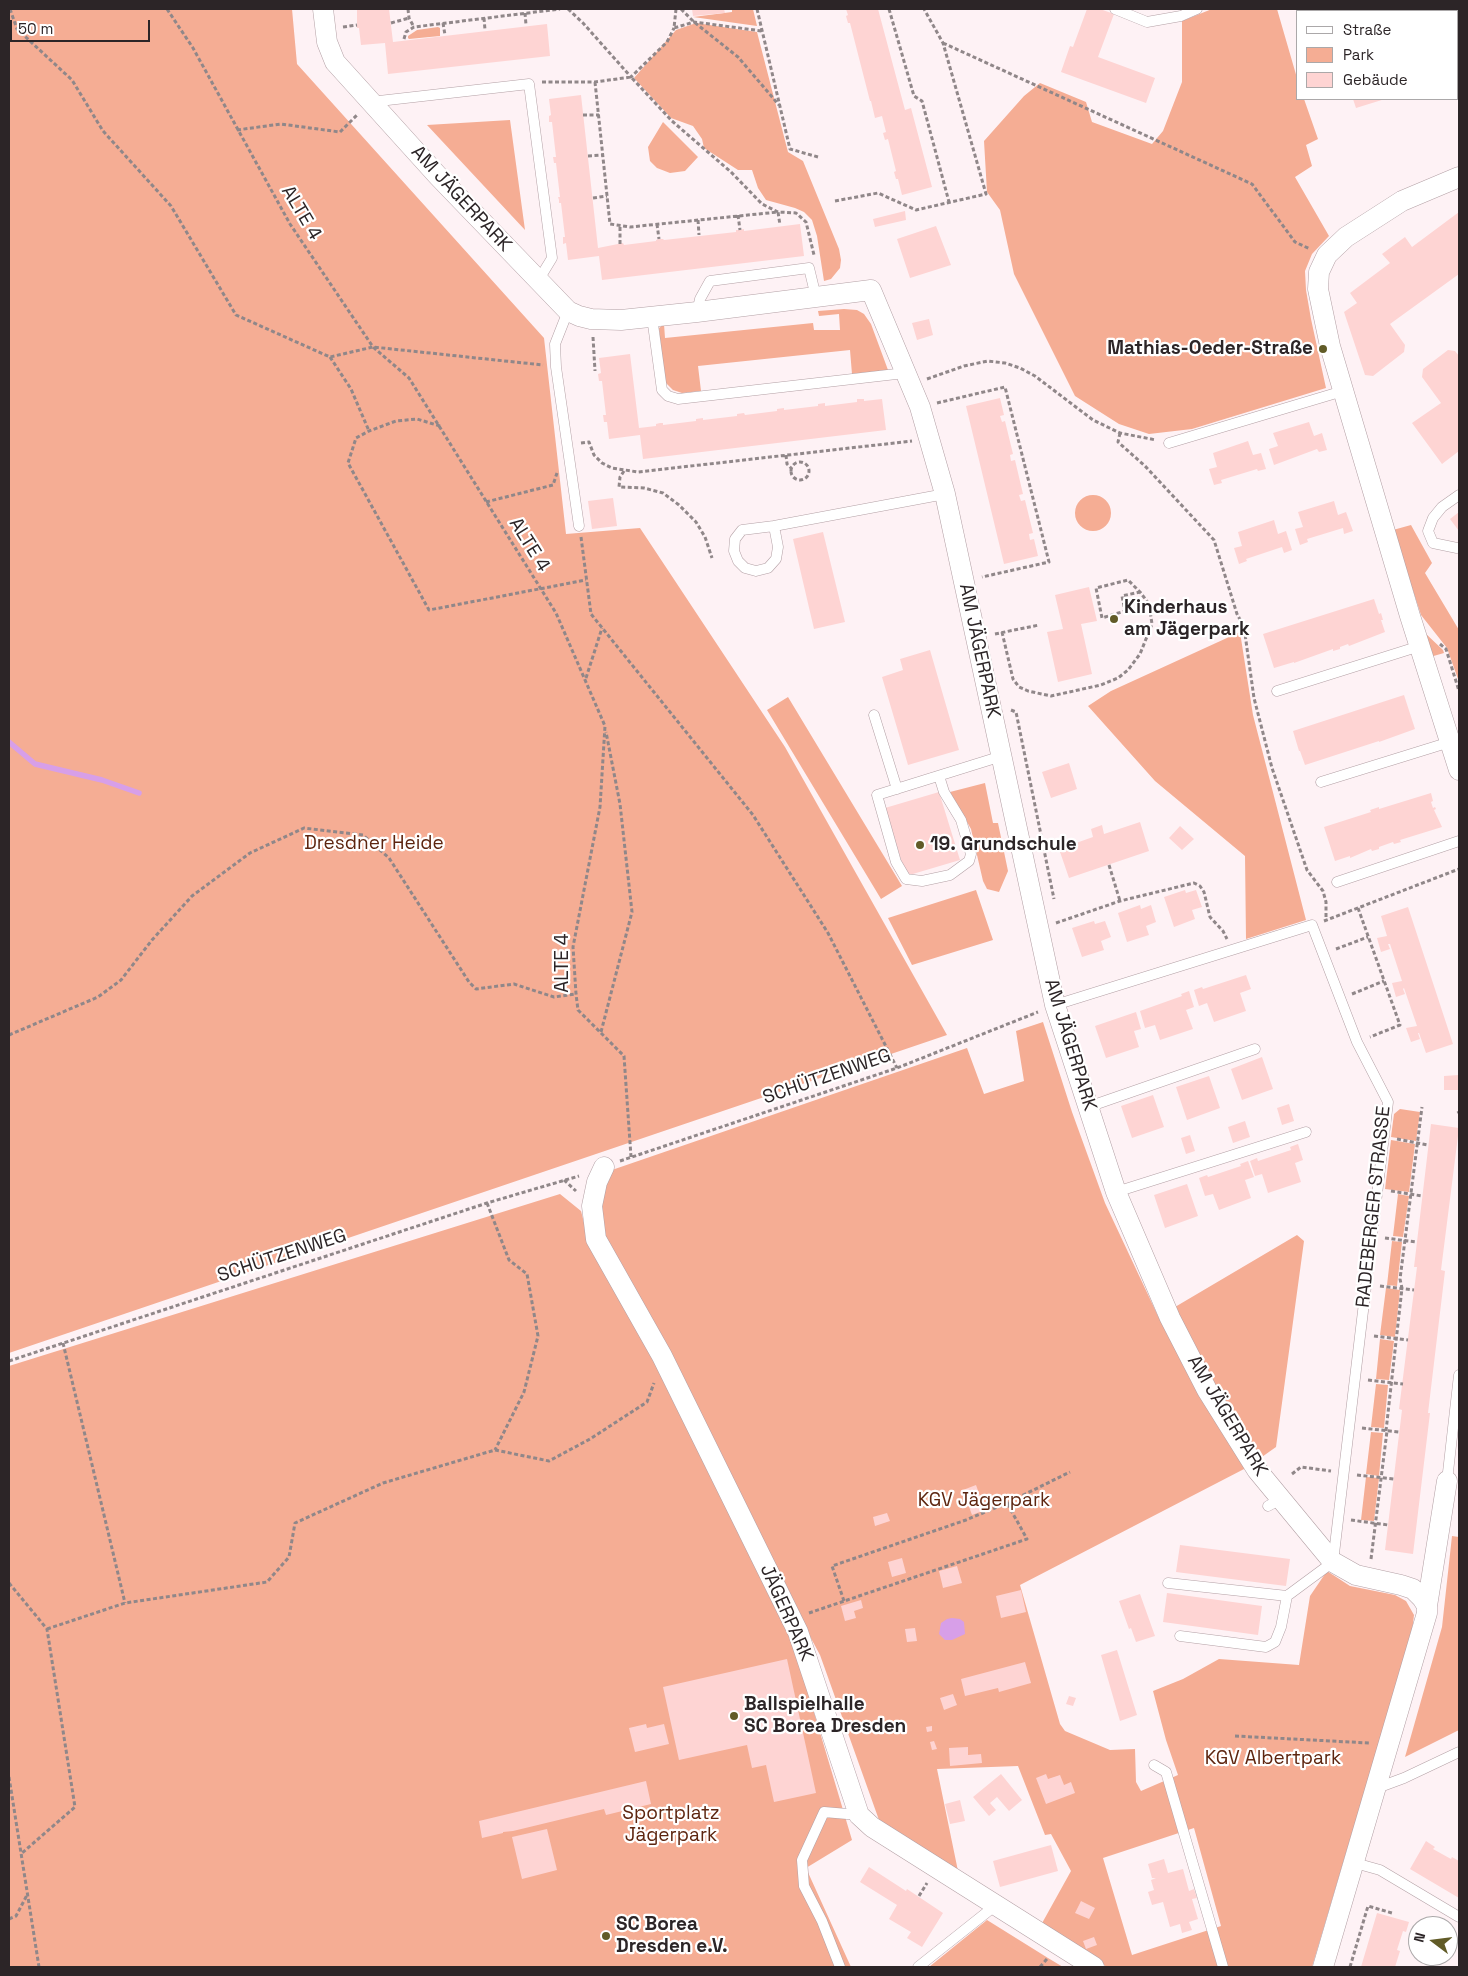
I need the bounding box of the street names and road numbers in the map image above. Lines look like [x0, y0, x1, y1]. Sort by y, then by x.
street label: AM JÄGERPARK [406, 141, 516, 257]
street label: ALTE 4 [276, 182, 326, 244]
street label: ALTE 4 [504, 514, 554, 576]
street label: AM JÄGERPARK [954, 582, 1004, 720]
street label: ALTE 4 [552, 933, 574, 993]
street label: AM JÄGERPARK [1039, 976, 1101, 1114]
street label: SCHÜTZENWEG [760, 1044, 894, 1110]
street label: RADEBERGER STRASSE [1352, 1105, 1396, 1309]
street label: SCHÜTZENWEG [215, 1224, 349, 1288]
street label: AM JÄGERPARK [1182, 1351, 1272, 1481]
street label: JÄGERPARK [755, 1561, 817, 1665]

